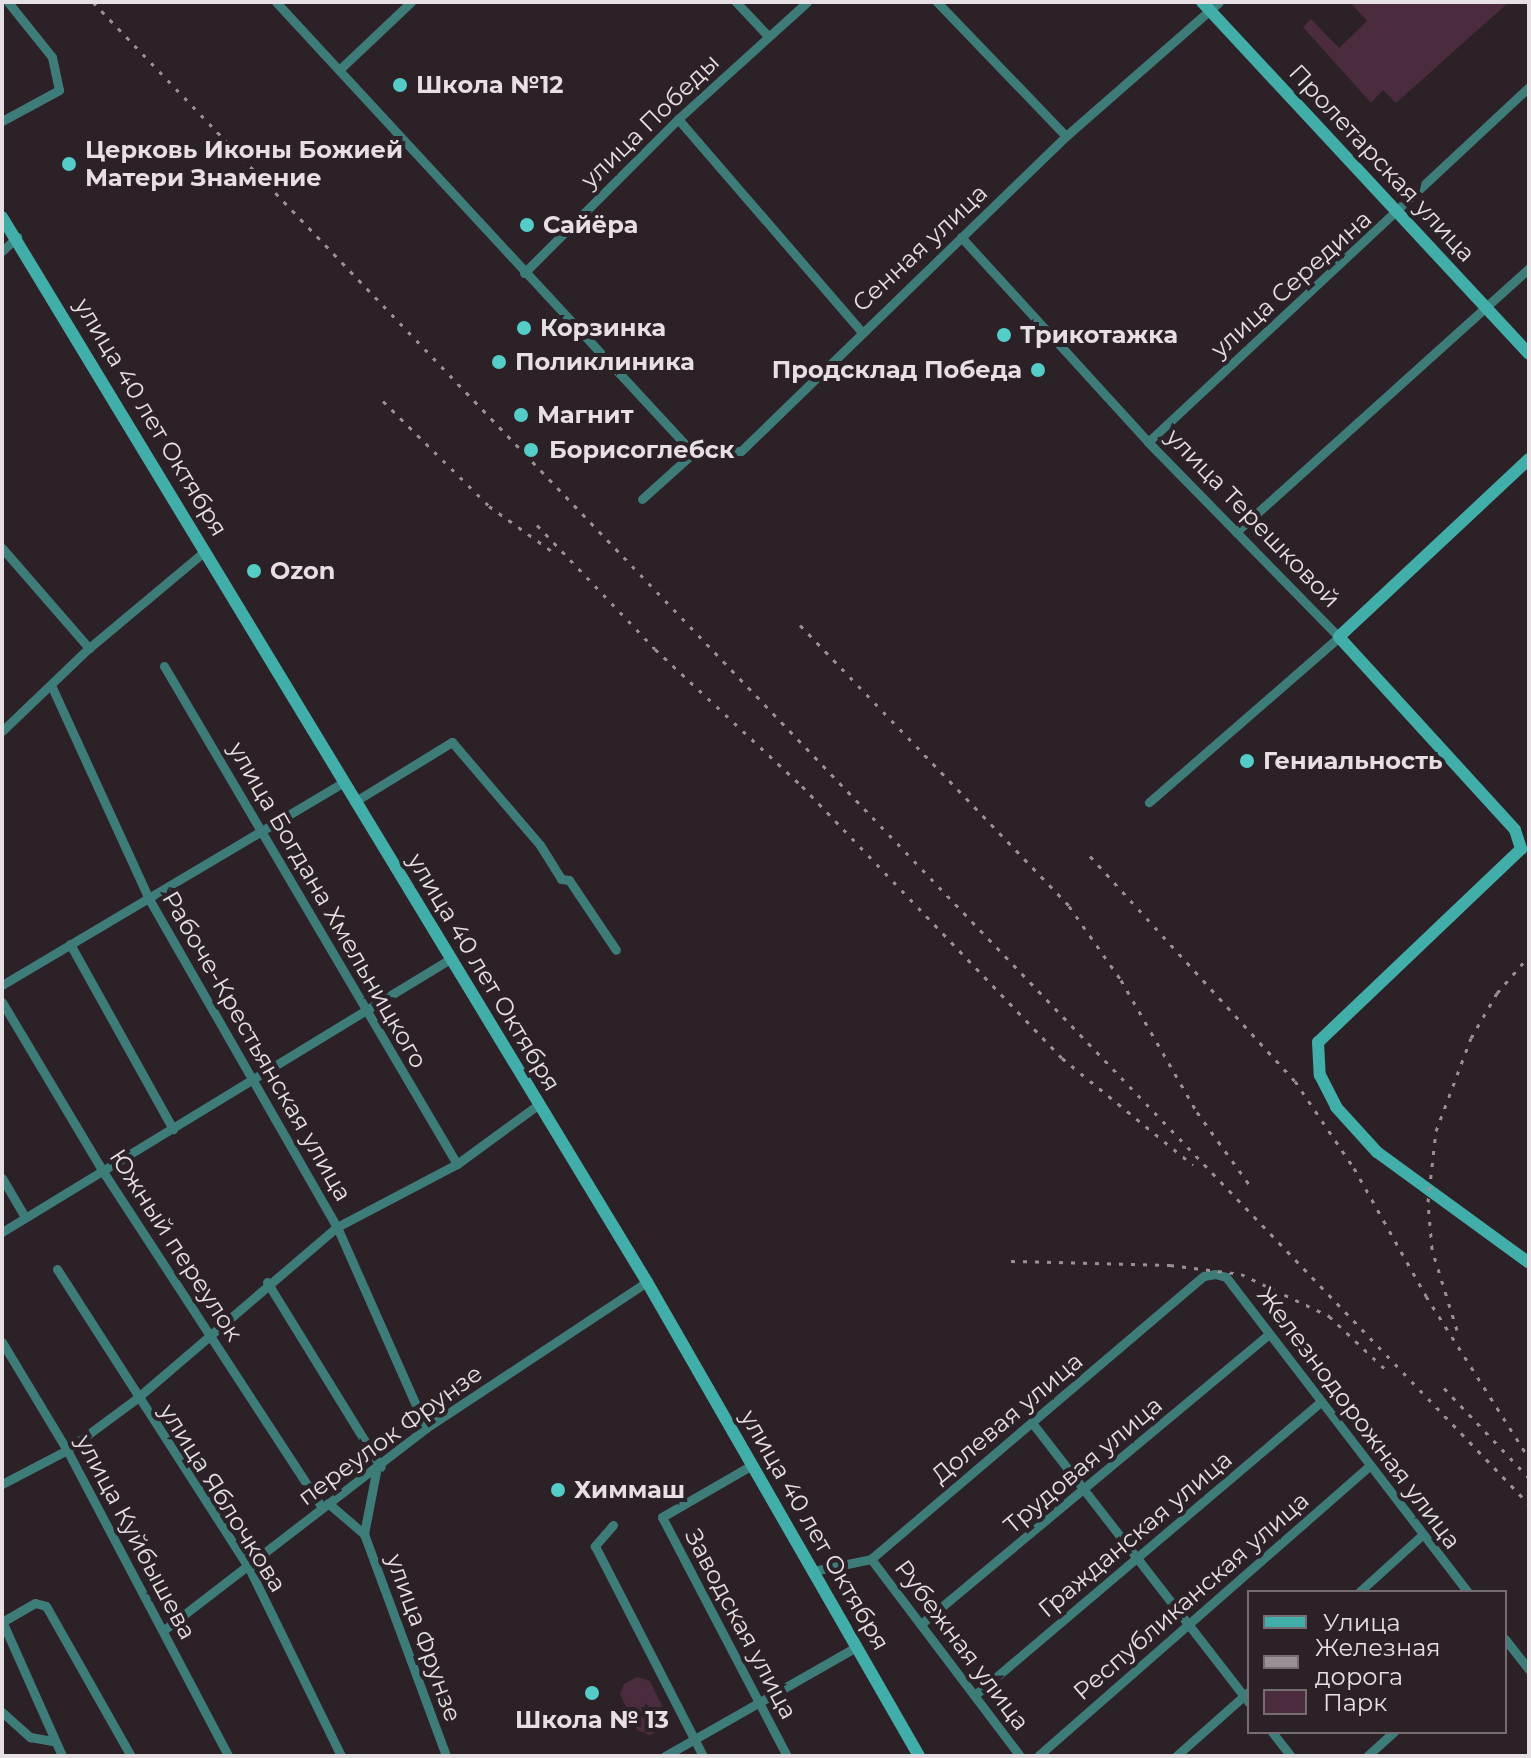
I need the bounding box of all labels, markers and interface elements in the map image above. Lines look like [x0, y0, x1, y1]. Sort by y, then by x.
street label: улица Победы [575, 48, 725, 194]
street label: Пролетарская улица [1283, 58, 1481, 268]
place label: Школа №12 [416, 71, 564, 99]
marker: Школа №12 [391, 76, 409, 94]
place label: Церковь Иконы Божией Матери Знамение [85, 136, 403, 192]
marker: Церковь Иконы Божией Матери Знамение [60, 155, 78, 173]
street label: Сенная улица [847, 178, 993, 318]
street label: улица Середина [1205, 204, 1377, 364]
place label: Сайёра [543, 211, 638, 239]
marker: Сайёра [518, 216, 536, 234]
street label: улица 40 лет Октября [68, 293, 234, 541]
place label: Корзинка [540, 314, 666, 342]
marker: Корзинка [515, 319, 533, 337]
place label: Трикотажка [1020, 321, 1178, 349]
marker: Трикотажка [995, 326, 1013, 344]
place label: Поликлиника [515, 348, 695, 376]
marker: Поликлиника [490, 353, 508, 371]
place label: Продсклад Победа [772, 356, 1022, 384]
marker: Продсклад Победа [1029, 361, 1047, 379]
place label: Магнит [537, 401, 633, 429]
marker: Магнит [512, 406, 530, 424]
street label: улица Терешковой [1160, 423, 1346, 613]
place label: Борисоглебск [549, 436, 734, 464]
marker: Борисоглебск [520, 439, 542, 461]
place label: Ozon [270, 557, 335, 585]
marker: Ozon [245, 562, 263, 580]
street label: улица Богдана Хмельницкого [222, 737, 434, 1073]
place label: Гениальность [1263, 747, 1443, 775]
marker: Гениальность [1238, 752, 1256, 770]
street label: улица 40 лет Октября [401, 848, 567, 1096]
street label: Рабоче-Крестьянская улица [156, 886, 358, 1206]
street label: Южный переулок [103, 1144, 249, 1346]
street label: Железнодорожная улица [1251, 1281, 1467, 1555]
street label: Долевая улица [926, 1346, 1088, 1490]
street label: переулок Фрунзе [292, 1358, 488, 1512]
street label: Трудовая улица [998, 1390, 1168, 1540]
street label: улица Яблочкова [153, 1398, 293, 1598]
street label: улица 40 лет Октября [734, 1405, 896, 1655]
street label: улица Куйбышева [70, 1430, 202, 1644]
street label: Гражданская улица [1032, 1445, 1238, 1623]
place label: Химмаш [574, 1476, 685, 1504]
marker: Химмаш [549, 1481, 567, 1499]
street label: Республиканская улица [1067, 1486, 1315, 1706]
street label: Заводская улица [679, 1524, 803, 1724]
street label: улица Фрунзе [380, 1550, 468, 1726]
street label: Рубежная улица [888, 1554, 1036, 1736]
legend [1247, 1590, 1507, 1734]
text: Улица [1323, 1608, 1401, 1637]
text: Железная дорога [1315, 1633, 1441, 1691]
marker: Школа № 13 [583, 1684, 601, 1702]
text: Парк [1323, 1688, 1387, 1717]
place label: Школа № 13 [515, 1706, 669, 1734]

